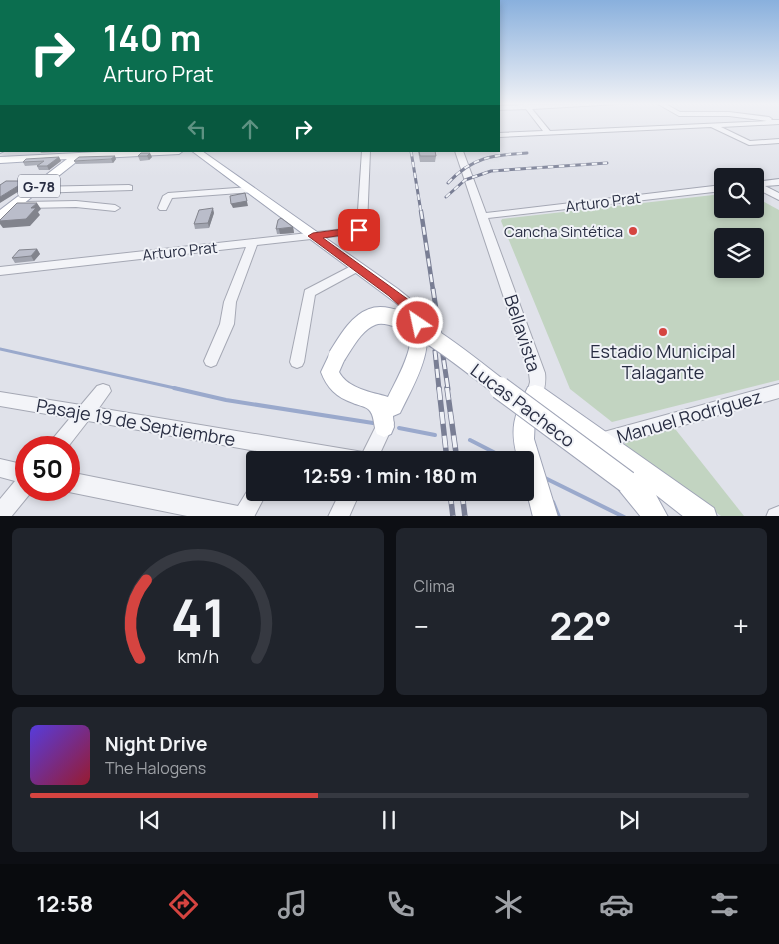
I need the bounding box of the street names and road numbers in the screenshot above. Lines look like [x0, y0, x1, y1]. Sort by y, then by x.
road number: G-78 [18, 175, 60, 198]
street label: Arturo Prat [564, 187, 642, 217]
street label: Arturo Prat [141, 237, 219, 265]
street label: Bellavista [499, 291, 547, 375]
street label: Lucas Pacheco [466, 358, 580, 452]
street label: Manuel Rodríguez [614, 384, 764, 448]
street label: Pasaje 19 de Septiembre [35, 393, 237, 451]

